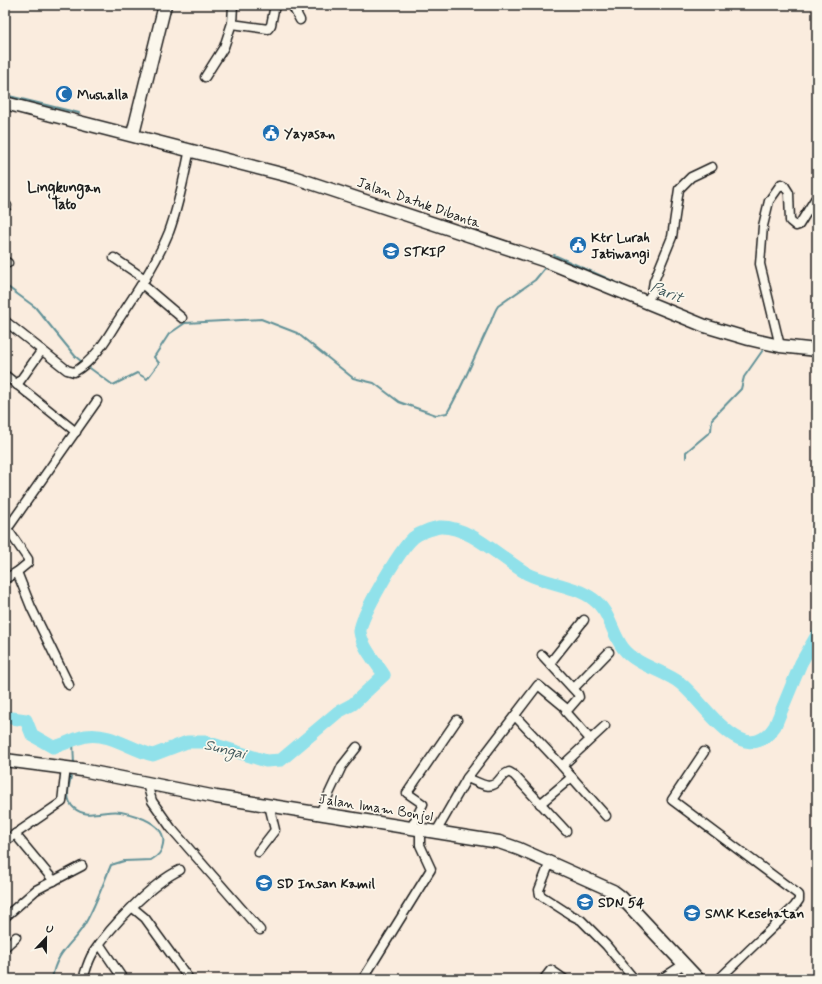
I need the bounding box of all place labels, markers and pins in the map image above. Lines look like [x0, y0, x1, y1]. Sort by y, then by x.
mosque icon: Mushalla [54, 84, 74, 104]
place label: Mushalla [77, 86, 128, 104]
public building icon: Yayasan [261, 123, 281, 143]
place label: Yayasan [284, 125, 335, 143]
place label: Ktr Lurah Jatiwangi [591, 229, 650, 265]
public building icon: Ktr Lurah Jatiwangi [568, 235, 588, 255]
school or university icon: STKIP [381, 241, 401, 261]
place label: STKIP [404, 243, 446, 261]
school or university icon: SD Insan Kamil [254, 873, 274, 893]
place label: SD Insan Kamil [277, 875, 375, 893]
school or university icon: SDN 54 [575, 892, 595, 912]
place label: SDN 54 [598, 894, 645, 912]
school or university icon: SMK Kesehatan [682, 903, 702, 923]
place label: SMK Kesehatan [705, 905, 804, 923]

